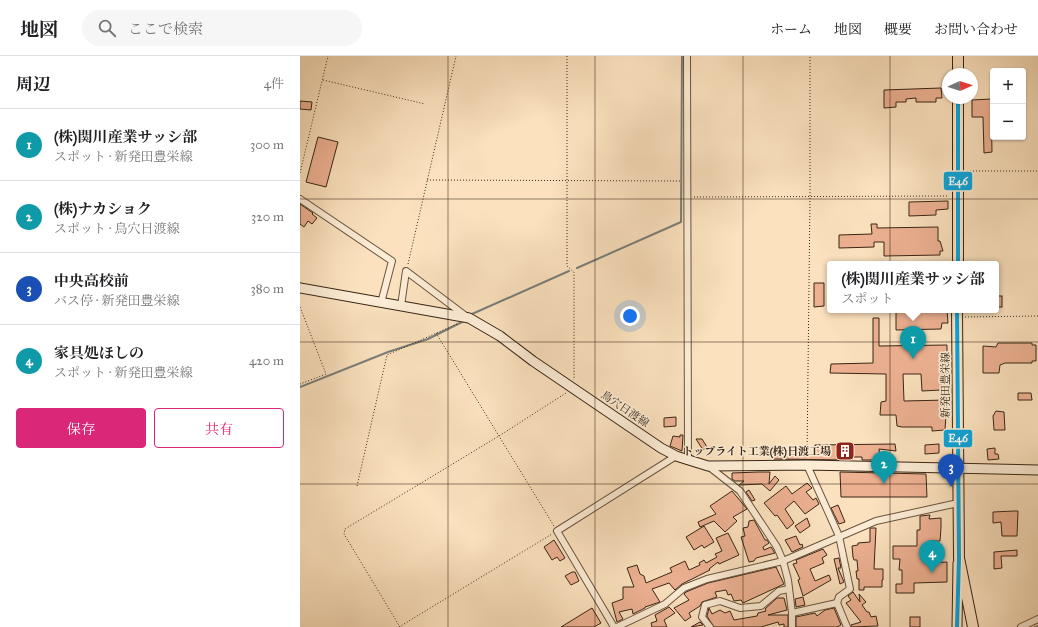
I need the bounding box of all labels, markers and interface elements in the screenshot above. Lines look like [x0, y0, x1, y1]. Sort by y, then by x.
search box [82, 10, 362, 46]
icon: search [96, 17, 118, 39]
text: 地図 [20, 18, 58, 41]
text: ここで検索 [128, 20, 203, 38]
text: ホーム [770, 21, 812, 38]
text: 地図 [834, 21, 862, 38]
text: 概要 [884, 21, 912, 38]
text: お問い合わせ [934, 21, 1018, 38]
north arrow [942, 68, 978, 104]
map controls [990, 68, 1026, 140]
button: + [990, 68, 1026, 104]
text: 周辺 [16, 74, 50, 95]
text: 4件 [264, 76, 284, 92]
button: − [990, 104, 1026, 140]
text: (株)関川産業サッシ部 [54, 128, 197, 146]
text: 1 [26, 137, 32, 153]
text: 300 m [250, 137, 284, 153]
text: スポット · 新発田豊栄線 [54, 149, 192, 165]
line badge: E46 [943, 171, 973, 191]
text: E46 [948, 175, 969, 189]
text: (株)ナカショク [54, 200, 152, 218]
text: 2 [26, 209, 32, 225]
text: 320 m [251, 209, 284, 225]
text: スポット · 鳥穴日渡線 [54, 221, 179, 237]
popup [827, 261, 999, 313]
text: (株)関川産業サッシ部 [841, 270, 985, 288]
text: 中央高校前 [54, 272, 129, 290]
text: 3 [26, 281, 32, 297]
text: 380 m [251, 281, 284, 297]
text: スポット [841, 291, 893, 307]
text: バス停 · 新発田豊栄線 [54, 293, 179, 309]
your location [620, 306, 640, 326]
pin: 1 [900, 326, 926, 359]
text: 家具処ほしの [54, 344, 144, 362]
street label: 新発田豊栄線 [939, 352, 952, 418]
text: 4 [25, 353, 33, 369]
text: 420 m [249, 353, 284, 369]
text: スポット · 新発田豊栄線 [54, 365, 192, 381]
street label: 鳥穴日渡線 [599, 388, 651, 430]
button: 保存 [16, 408, 146, 448]
button: 共有 [154, 408, 284, 448]
line badge: E46 [943, 429, 973, 448]
text: E46 [948, 432, 969, 446]
building icon: トップライト工業(株)日渡工場 [834, 440, 856, 462]
place label: トップライト工業(株)日渡工場 [683, 445, 831, 459]
pin: 2 [871, 451, 897, 484]
pin: 3 [938, 454, 964, 487]
pin: 4 [919, 540, 945, 573]

